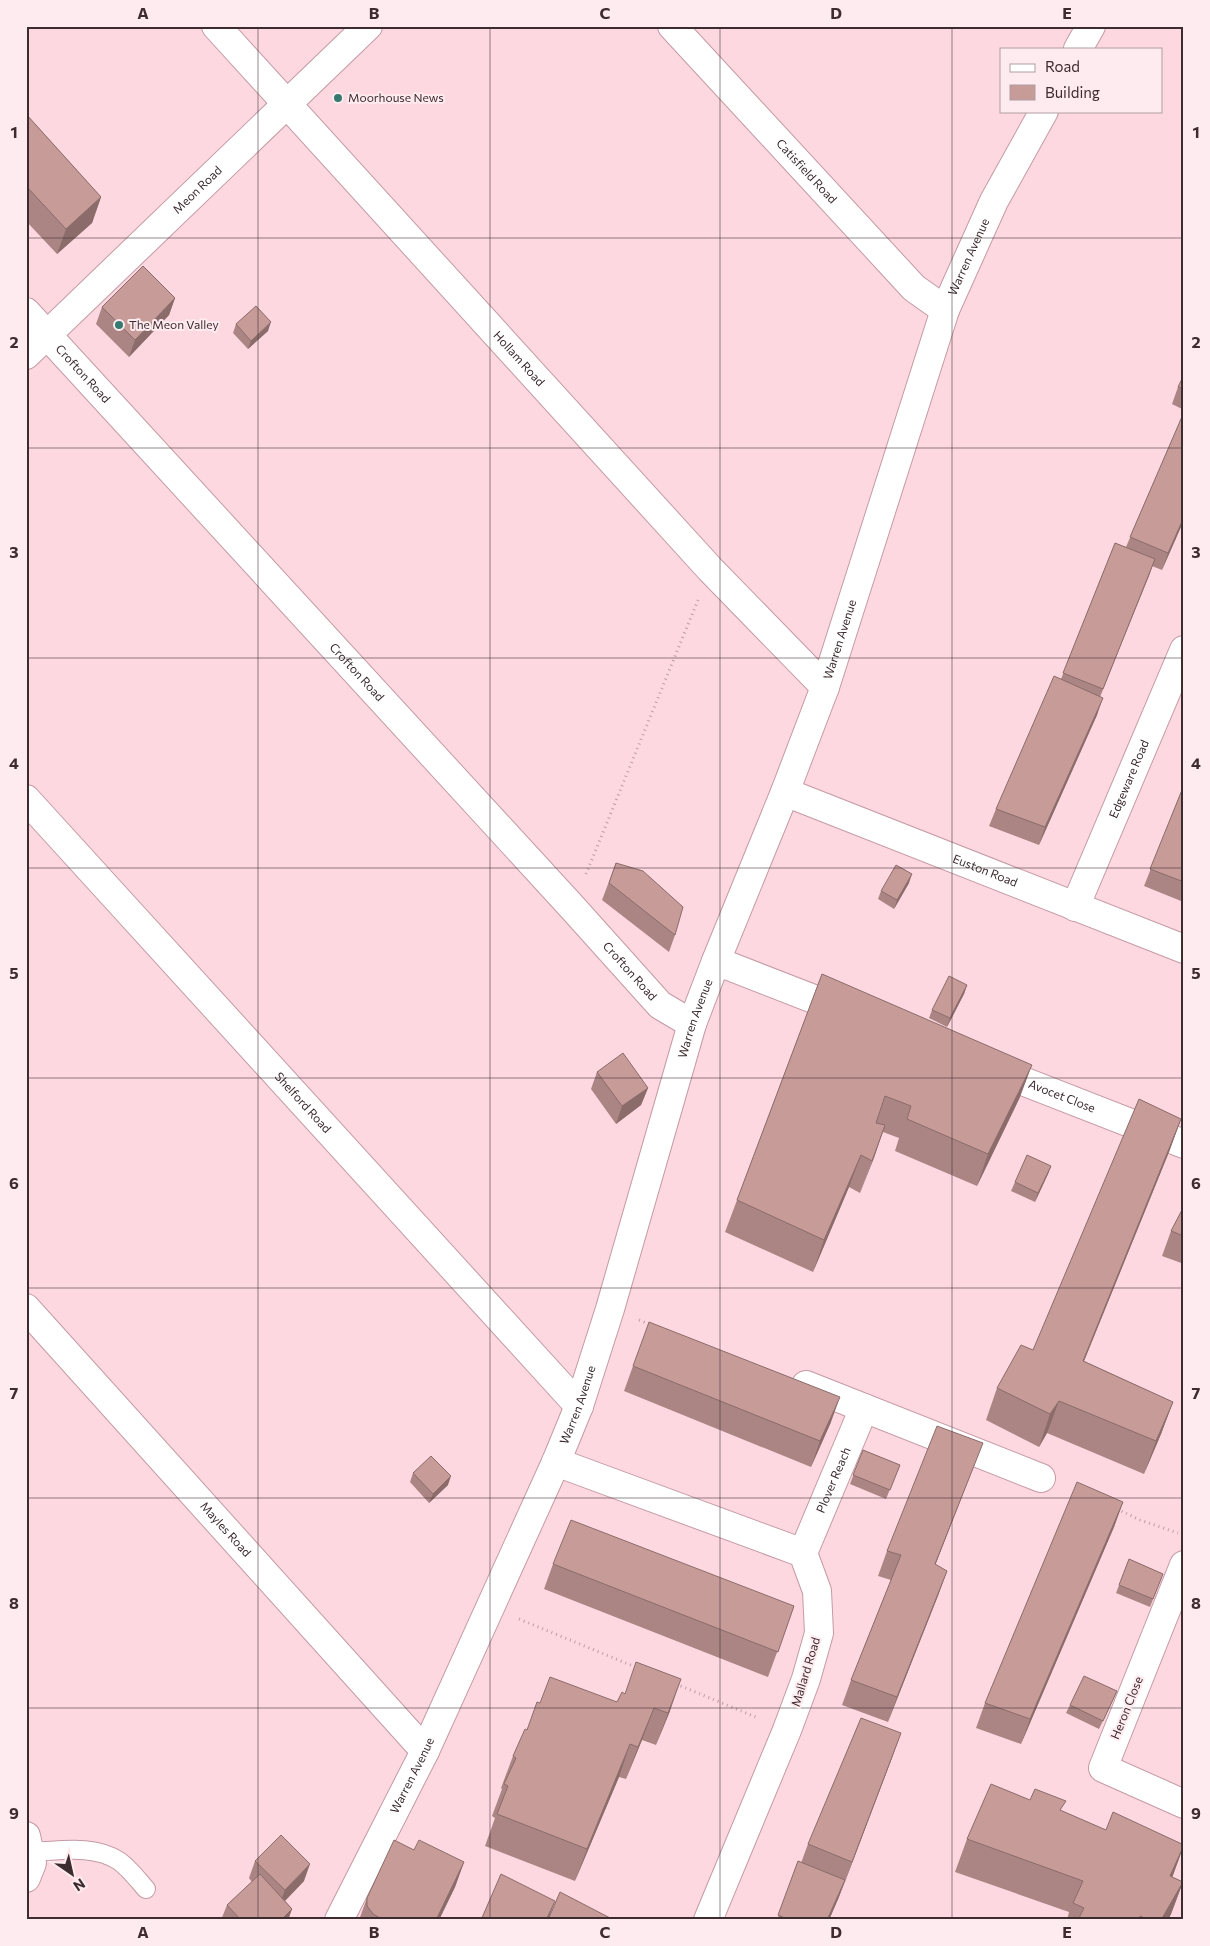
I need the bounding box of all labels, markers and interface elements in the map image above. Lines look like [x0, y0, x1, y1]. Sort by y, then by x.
text: A [137, 3, 149, 22]
text: B [369, 3, 380, 22]
text: C [600, 3, 611, 22]
text: D [830, 3, 842, 22]
text: E [1062, 3, 1072, 22]
legend [1000, 48, 1162, 112]
text: Road [1045, 57, 1080, 75]
text: Building [1045, 83, 1100, 101]
place label: Moorhouse News [348, 90, 444, 104]
marker: Moorhouse News [332, 92, 344, 104]
text: 1 [10, 122, 18, 141]
text: 1 [1192, 122, 1200, 141]
street label: Catisfield Road [774, 136, 840, 206]
street label: Meon Road [170, 163, 224, 216]
street label: Warren Avenue [945, 216, 991, 297]
place label: The Meon Valley [129, 317, 219, 331]
marker: The Meon Valley [113, 319, 125, 331]
street label: Hollam Road [491, 328, 548, 389]
text: 2 [9, 332, 19, 351]
text: 2 [1191, 332, 1201, 351]
street label: Crofton Road [53, 341, 114, 405]
text: 3 [9, 542, 19, 561]
text: 3 [1191, 542, 1201, 561]
street label: Warren Avenue [820, 598, 858, 681]
street label: Crofton Road [327, 640, 388, 704]
street label: Edgeware Road [1106, 737, 1151, 820]
text: 4 [9, 753, 19, 772]
text: 4 [1191, 753, 1201, 772]
street label: Euston Road [951, 851, 1020, 889]
street label: Crofton Road [601, 938, 660, 1003]
text: 5 [9, 963, 19, 982]
text: 5 [1191, 963, 1201, 982]
street label: Warren Avenue [675, 977, 715, 1060]
street label: Shelford Road [272, 1069, 335, 1135]
street label: Avocet Close [1027, 1076, 1098, 1115]
text: 6 [9, 1173, 19, 1192]
text: 6 [1191, 1173, 1201, 1192]
street label: Warren Avenue [556, 1364, 597, 1446]
text: 7 [10, 1383, 19, 1402]
text: 7 [1192, 1383, 1201, 1402]
street label: Plover Reach [813, 1445, 853, 1515]
street label: Mayles Road [198, 1498, 254, 1559]
text: 8 [9, 1593, 19, 1612]
text: 8 [1191, 1593, 1201, 1612]
street label: Mallard Road [788, 1635, 822, 1708]
street label: Heron Close [1107, 1674, 1145, 1741]
street label: Warren Avenue [387, 1735, 436, 1815]
text: 9 [9, 1803, 19, 1822]
text: 9 [1191, 1803, 1201, 1822]
north arrow [48, 1848, 98, 1898]
text: N [70, 1875, 89, 1895]
text: A [137, 1922, 149, 1941]
text: B [369, 1922, 380, 1941]
text: C [600, 1922, 611, 1941]
text: D [830, 1922, 842, 1941]
text: E [1062, 1922, 1072, 1941]

